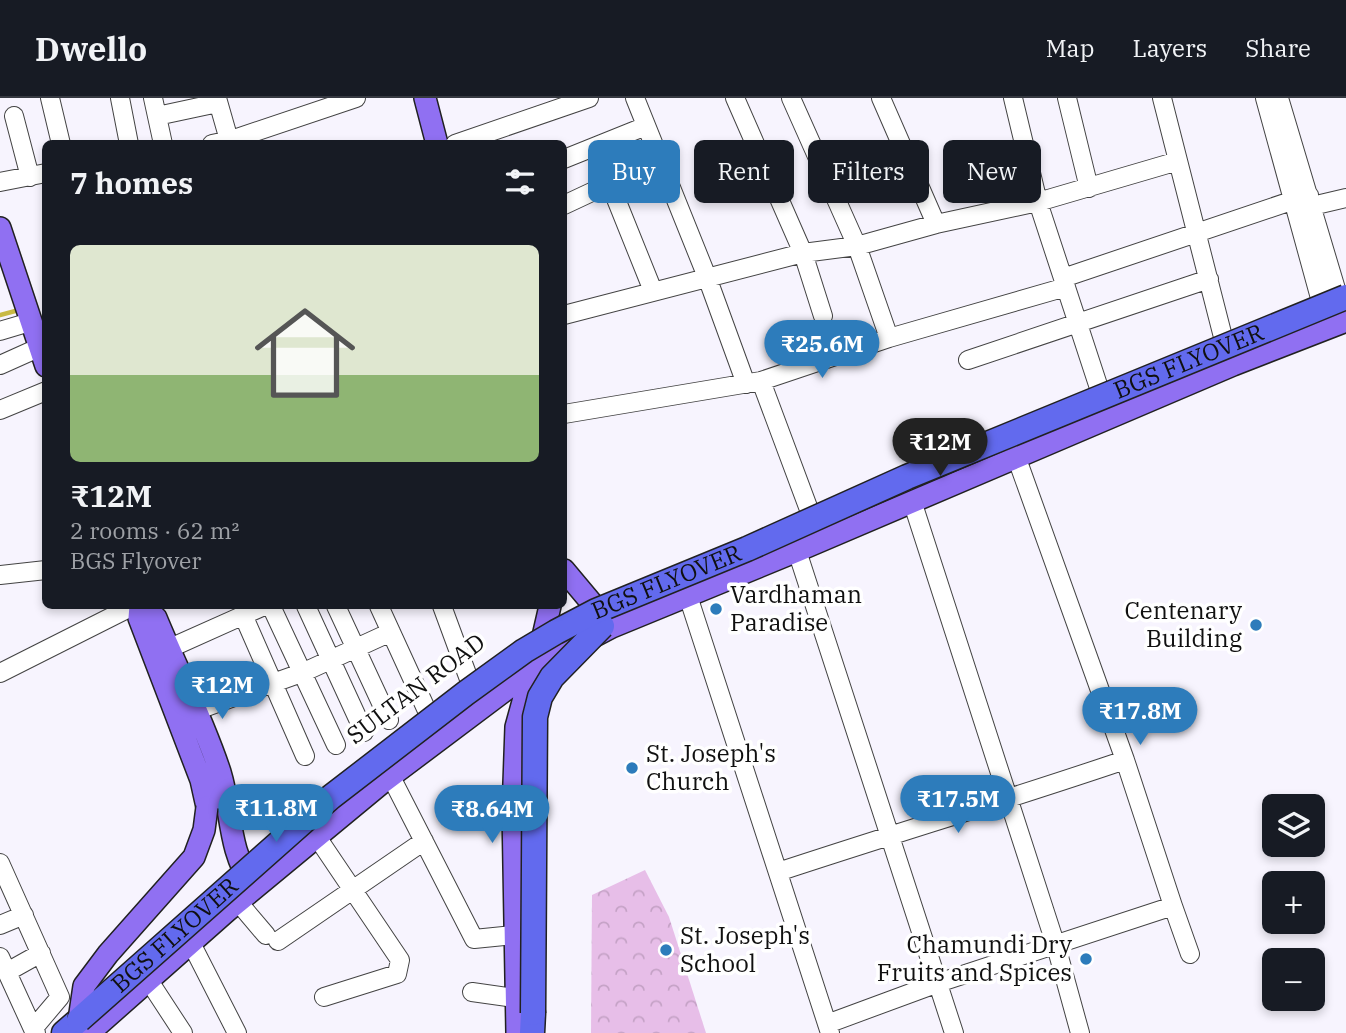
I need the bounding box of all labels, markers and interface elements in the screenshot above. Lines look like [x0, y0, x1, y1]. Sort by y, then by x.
text: Dwello [35, 27, 147, 70]
text: Map [1046, 32, 1094, 64]
text: Layers [1132, 32, 1207, 64]
text: Share [1245, 32, 1311, 64]
chip: Buy [588, 140, 680, 203]
chip: Rent [694, 140, 794, 203]
chip: Filters [808, 140, 929, 203]
chip: New [943, 140, 1041, 203]
text: 7 homes [70, 163, 193, 202]
icon: filters [501, 163, 539, 201]
icon: home [242, 290, 368, 416]
street label: BGS FLYOVER [1109, 316, 1268, 406]
pin: ₹25.6M [765, 320, 879, 380]
text: ₹25.6M [780, 328, 864, 358]
pin: ₹12M [899, 418, 981, 478]
text: ₹12M [909, 426, 971, 456]
text: ₹12M [70, 476, 152, 515]
text: 2 rooms · 62 m² [70, 515, 240, 545]
street label: BGS FLYOVER [586, 536, 746, 626]
text: BGS Flyover [70, 545, 202, 575]
place label: Vardhaman Paradise [730, 578, 862, 638]
place label: Centenary Building [1125, 594, 1242, 654]
marker: Vardhaman Paradise [708, 601, 724, 617]
marker: Centenary Building [1248, 617, 1264, 633]
street label: SULTAN ROAD [340, 626, 491, 751]
pin: ₹12M [181, 662, 263, 721]
text: ₹12M [191, 669, 253, 699]
pin: ₹17.8M [1083, 688, 1197, 747]
text: ₹17.8M [1098, 695, 1182, 725]
place label: St. Joseph's Church [646, 737, 776, 797]
marker: St. Joseph's Church [624, 760, 640, 776]
pin: ₹17.5M [901, 776, 1015, 835]
text: ₹17.5M [916, 783, 1000, 813]
pin: ₹11.8M [219, 784, 333, 844]
pin: ₹8.64M [435, 786, 549, 845]
text: ₹11.8M [234, 792, 318, 822]
text: ₹8.64M [450, 793, 534, 823]
map controls [1262, 794, 1325, 1011]
button: layers [1262, 794, 1325, 857]
street label: BGS FLYOVER [104, 870, 244, 999]
button: + [1262, 871, 1325, 934]
place label: St. Joseph's School [680, 919, 810, 979]
place label: Chamundi Dry Fruits and Spices [877, 928, 1072, 988]
marker: St. Joseph's School [658, 942, 674, 958]
button: − [1262, 948, 1325, 1011]
marker: Chamundi Dry Fruits and Spices [1078, 951, 1094, 967]

